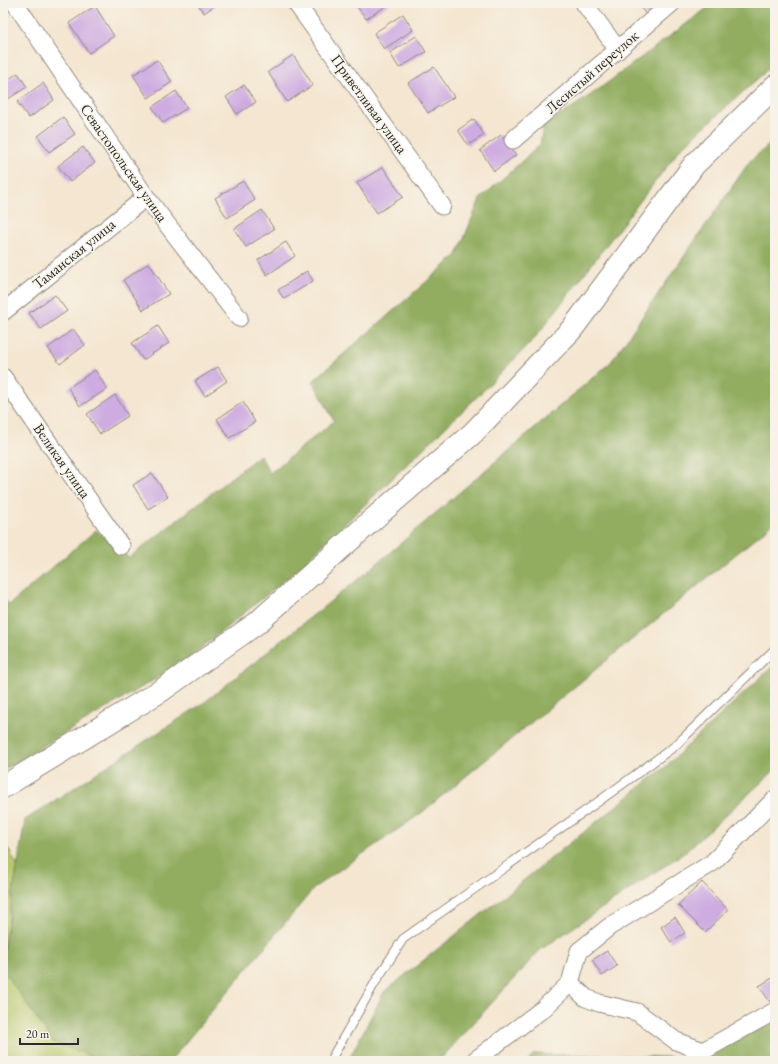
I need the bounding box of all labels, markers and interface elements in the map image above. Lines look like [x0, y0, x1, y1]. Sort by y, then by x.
street label: Лесистый переулок [541, 26, 642, 117]
street label: Приветливая улица [327, 50, 412, 157]
street label: Севастопольская улица [76, 100, 172, 225]
street label: Таманская улица [28, 214, 119, 293]
street label: Великая улица [30, 419, 95, 502]
scale bar [20, 1020, 78, 1046]
text: 20 m [26, 1026, 50, 1042]

